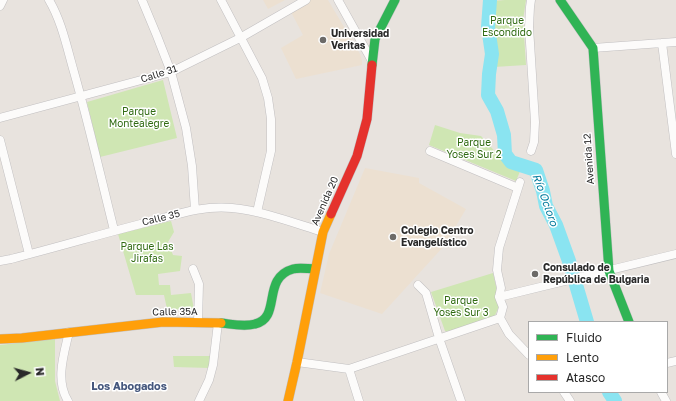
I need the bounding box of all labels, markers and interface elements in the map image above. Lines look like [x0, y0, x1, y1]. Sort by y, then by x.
park label: Parque Escondido [482, 15, 532, 38]
place label: Universidad Veritas [331, 28, 389, 52]
marker: Universidad Veritas [318, 35, 328, 45]
street label: Calle 31 [139, 62, 179, 86]
park label: Parque Montealegre [109, 106, 169, 130]
street label: Avenida 12 [581, 133, 597, 185]
park label: Parque Yoses Sur 2 [446, 137, 502, 160]
water label: Río Ocloro [529, 172, 561, 228]
street label: Avenida 20 [309, 175, 341, 227]
street label: Calle 35 [141, 207, 181, 229]
place label: Colegio Centro Evangelístico [401, 225, 473, 248]
marker: Colegio Centro Evangelístico [388, 232, 398, 242]
park label: Parque Las Jirafas [120, 241, 174, 264]
place label: Consulado de República de Bulgaria [543, 262, 649, 286]
marker: Consulado de República de Bulgaria [530, 269, 540, 279]
park label: Parque Yoses Sur 3 [433, 295, 489, 318]
street label: Calle 35A [152, 306, 198, 318]
legend [528, 321, 668, 393]
text: Fluido [566, 330, 602, 345]
text: Lento [566, 350, 599, 365]
north arrow [8, 353, 48, 393]
text: N [34, 367, 47, 377]
text: Atasco [566, 370, 605, 385]
district label: Los Abogados [91, 380, 167, 394]

